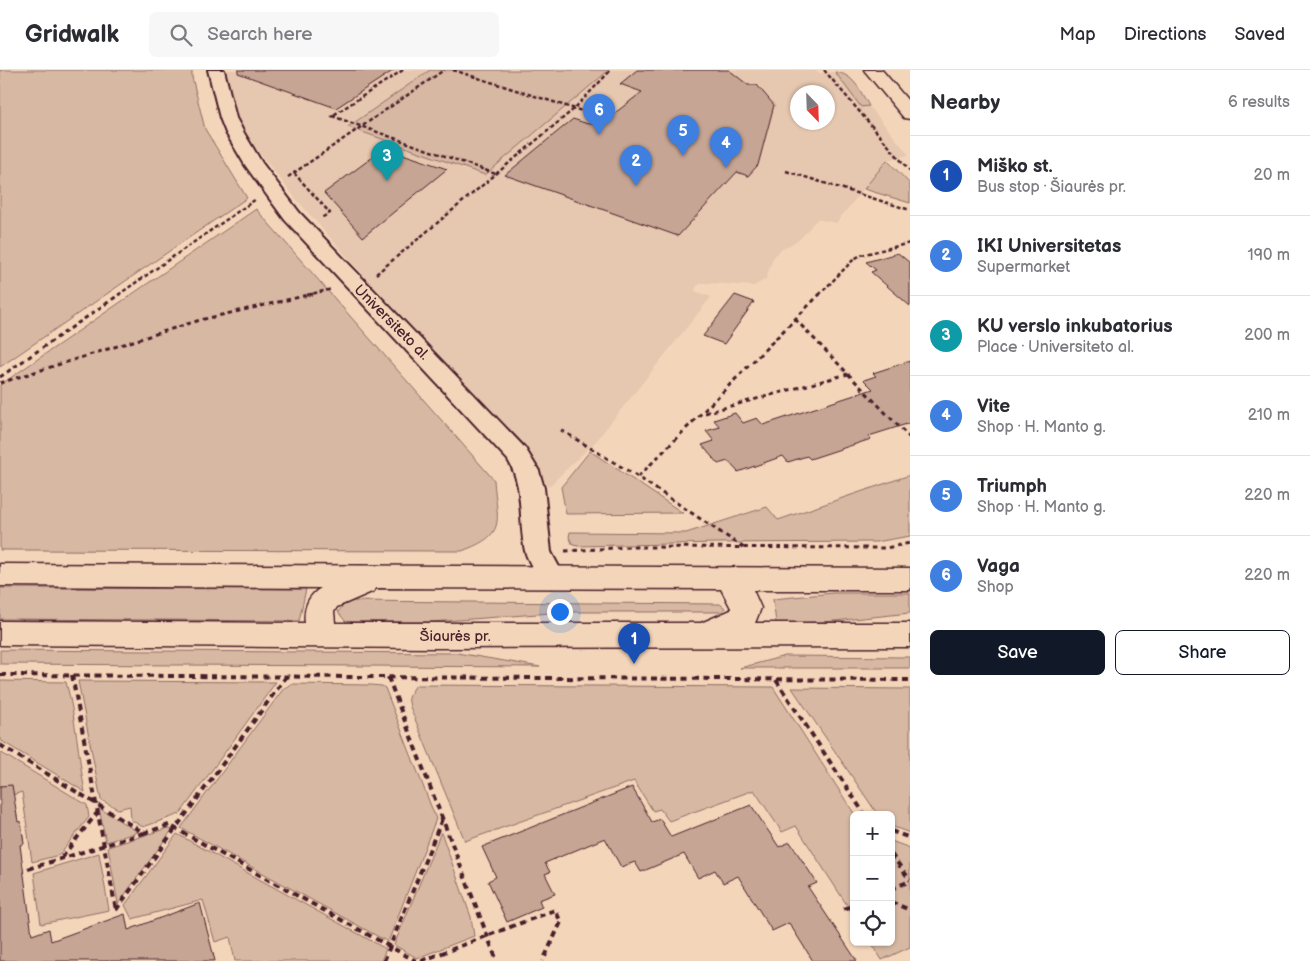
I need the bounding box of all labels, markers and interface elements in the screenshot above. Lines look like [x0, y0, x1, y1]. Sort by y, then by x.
search box [149, 12, 499, 57]
text: Gridwalk [25, 20, 119, 49]
icon: search [167, 21, 195, 49]
text: Search here [207, 23, 312, 46]
text: Map [1060, 24, 1096, 45]
text: Directions [1124, 24, 1206, 45]
text: Saved [1234, 24, 1285, 45]
north arrow [790, 85, 835, 130]
text: Nearby [930, 90, 1000, 115]
text: 6 results [1228, 93, 1290, 112]
pin: 6 [583, 94, 615, 135]
pin: 5 [667, 115, 699, 156]
pin: 4 [710, 127, 742, 168]
pin: 3 [371, 140, 403, 181]
pin: 2 [620, 145, 652, 186]
text: Miško st. [977, 155, 1053, 178]
text: 1 [943, 166, 949, 185]
text: 20 m [1254, 166, 1290, 185]
text: Bus stop · Šiaurės pr. [977, 178, 1126, 197]
text: IKI Universitetas [977, 235, 1121, 258]
text: 2 [941, 246, 951, 265]
text: 190 m [1248, 246, 1290, 265]
text: Supermarket [977, 258, 1070, 277]
street label: Universiteto al. [350, 281, 434, 364]
text: KU verslo inkubatorius [977, 315, 1173, 338]
text: 3 [941, 326, 951, 345]
text: 200 m [1244, 326, 1290, 345]
text: Place · Universiteto al. [977, 338, 1134, 357]
text: Vite [977, 395, 1010, 418]
text: 4 [941, 406, 951, 425]
text: 210 m [1248, 406, 1290, 425]
text: Shop · H. Manto g. [977, 418, 1106, 437]
text: Triumph [977, 475, 1047, 498]
text: 5 [941, 486, 951, 505]
text: 220 m [1244, 486, 1290, 505]
text: Shop · H. Manto g. [977, 498, 1106, 517]
text: Vaga [977, 555, 1020, 578]
text: 6 [941, 566, 951, 585]
text: 220 m [1244, 566, 1290, 585]
text: Shop [977, 578, 1014, 597]
your location [547, 599, 573, 625]
pin: 1 [618, 623, 650, 664]
street label: Šiaurės pr. [419, 627, 491, 646]
button: Save [930, 630, 1105, 675]
button: Share [1115, 630, 1290, 675]
map controls [850, 811, 895, 946]
button: + [850, 811, 895, 856]
button: − [850, 856, 895, 901]
button: locate [850, 901, 895, 946]

